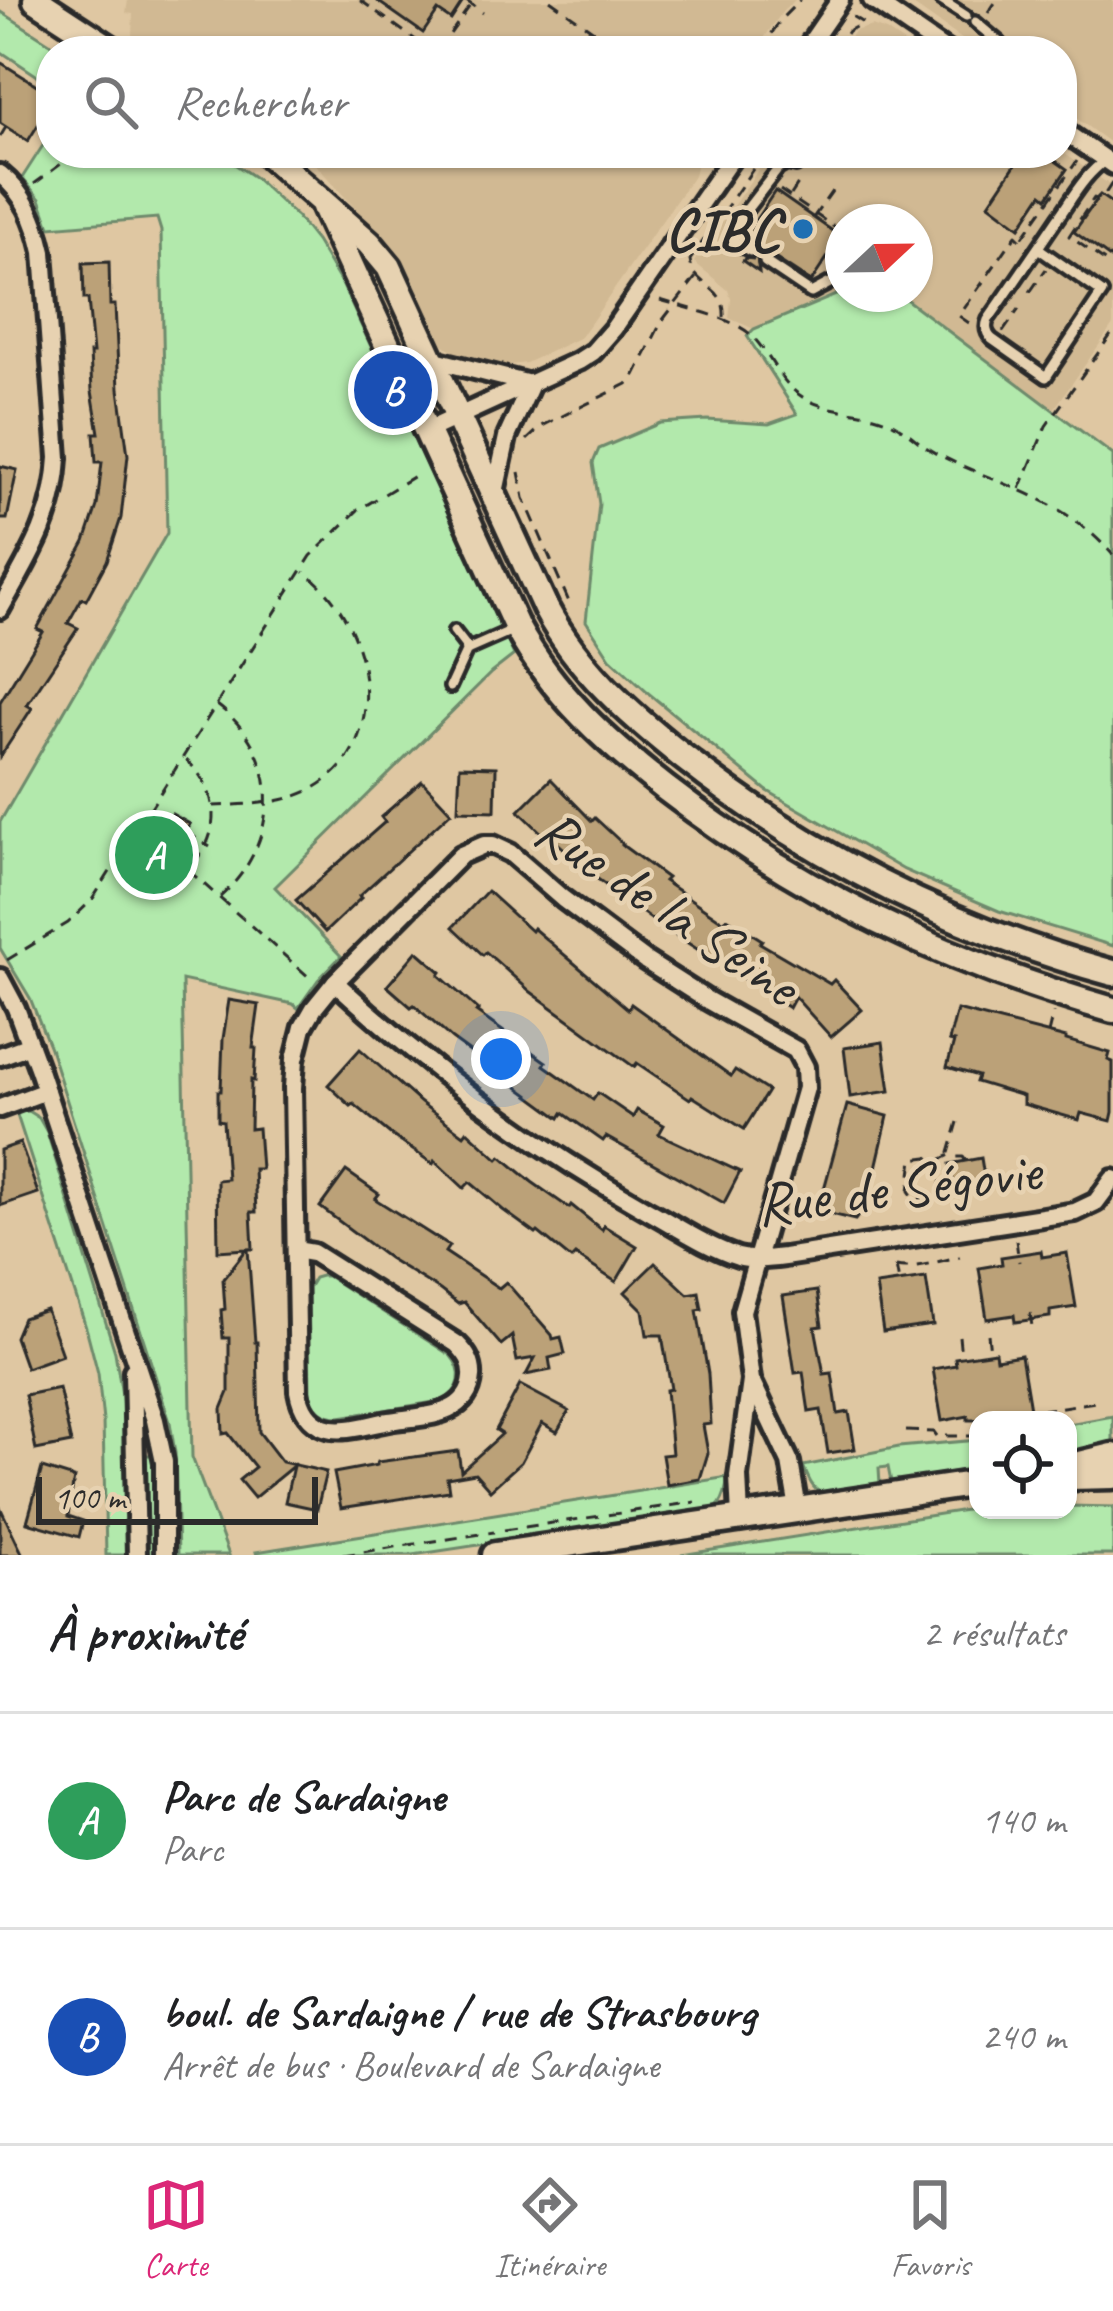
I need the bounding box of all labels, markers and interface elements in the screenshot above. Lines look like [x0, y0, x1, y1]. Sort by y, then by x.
search box [36, 36, 1077, 168]
icon: search [78, 69, 144, 135]
text: Rechercher [174, 74, 347, 131]
place label: CIBC [665, 192, 787, 268]
north arrow [825, 204, 933, 312]
marker: CIBC [790, 216, 816, 242]
pin: B [354, 345, 432, 435]
street label: Rue de la Seine [521, 791, 817, 1025]
pin: A [115, 810, 193, 900]
your location [471, 1029, 531, 1089]
street label: Rue de Ségovie [752, 1131, 1048, 1242]
map controls [969, 1411, 1077, 1519]
button: locate [969, 1411, 1077, 1519]
scale bar [36, 1471, 318, 1524]
text: 100 m [54, 1477, 125, 1519]
text: À proximité [48, 1601, 242, 1665]
text: 2 résultats [922, 1609, 1065, 1658]
text: Parc de Sardaigne [162, 1768, 445, 1825]
text: A [77, 1796, 97, 1845]
text: 140 m [981, 1796, 1065, 1845]
text: Parc [162, 1825, 223, 1874]
text: boul. de Sardaigne / rue de Strasbourg [162, 1984, 755, 2041]
text: B [77, 2012, 97, 2061]
text: 240 m [981, 2012, 1065, 2061]
text: Arrêt de bus · Boulevard de Sardaigne [162, 2041, 659, 2090]
tab: Carte [143, 2172, 209, 2286]
tab: Itinéraire [494, 2172, 605, 2286]
tab: Favoris [891, 2172, 970, 2286]

